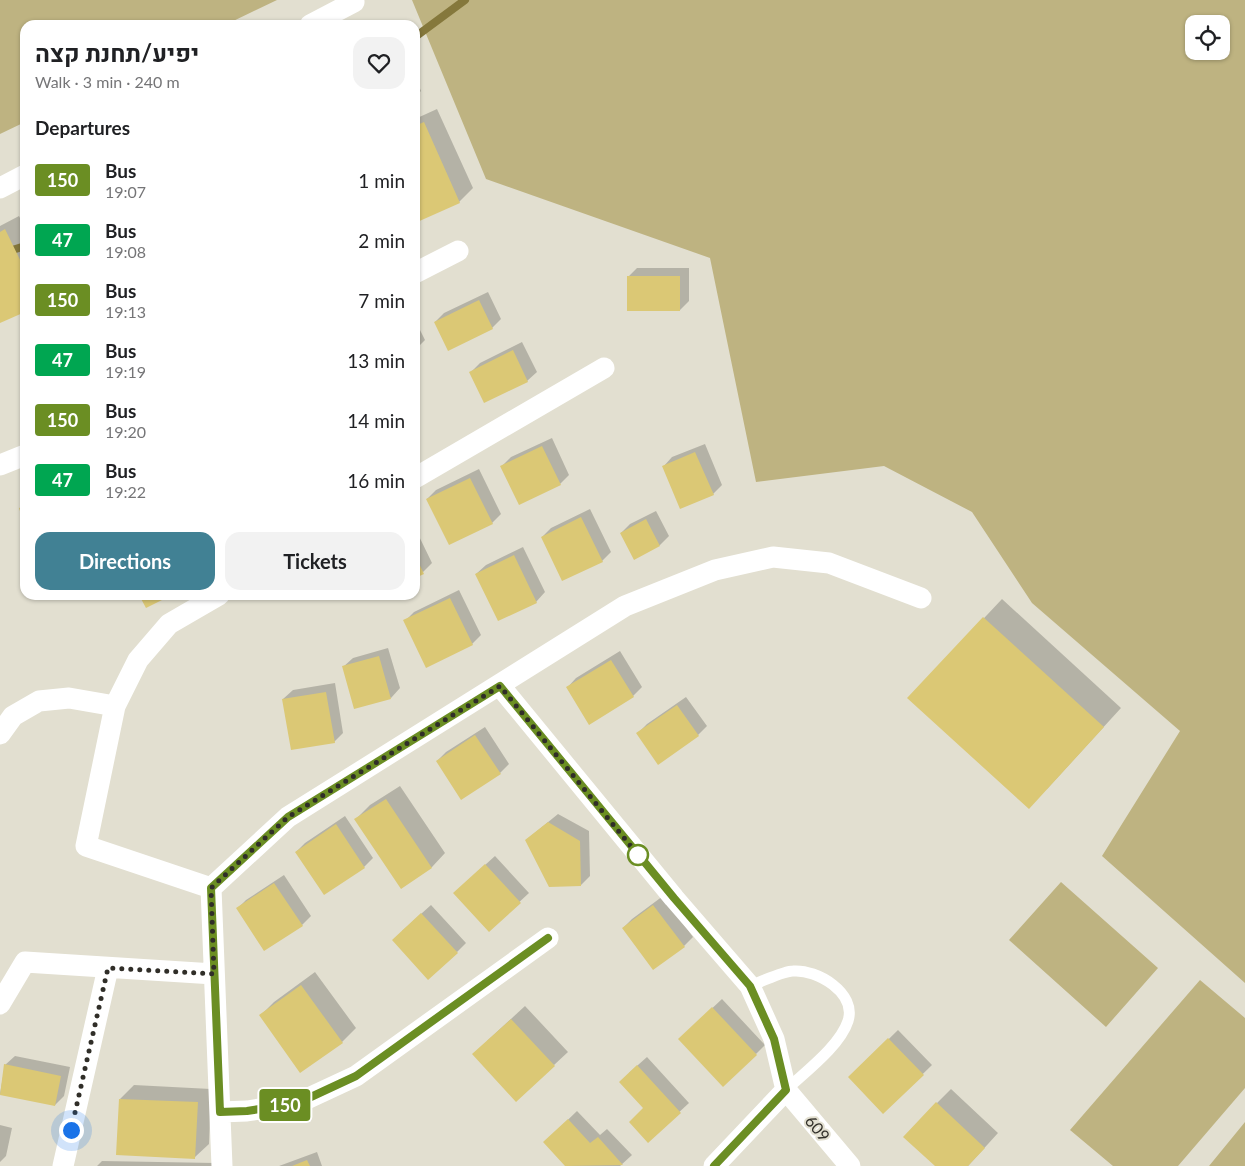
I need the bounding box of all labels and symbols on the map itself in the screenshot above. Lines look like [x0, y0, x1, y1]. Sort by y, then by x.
unlabelled marker [627, 844, 649, 866]
line badge: 150 [256, 1089, 314, 1121]
street label: 609 [802, 1111, 834, 1145]
your location [59, 1118, 84, 1143]

